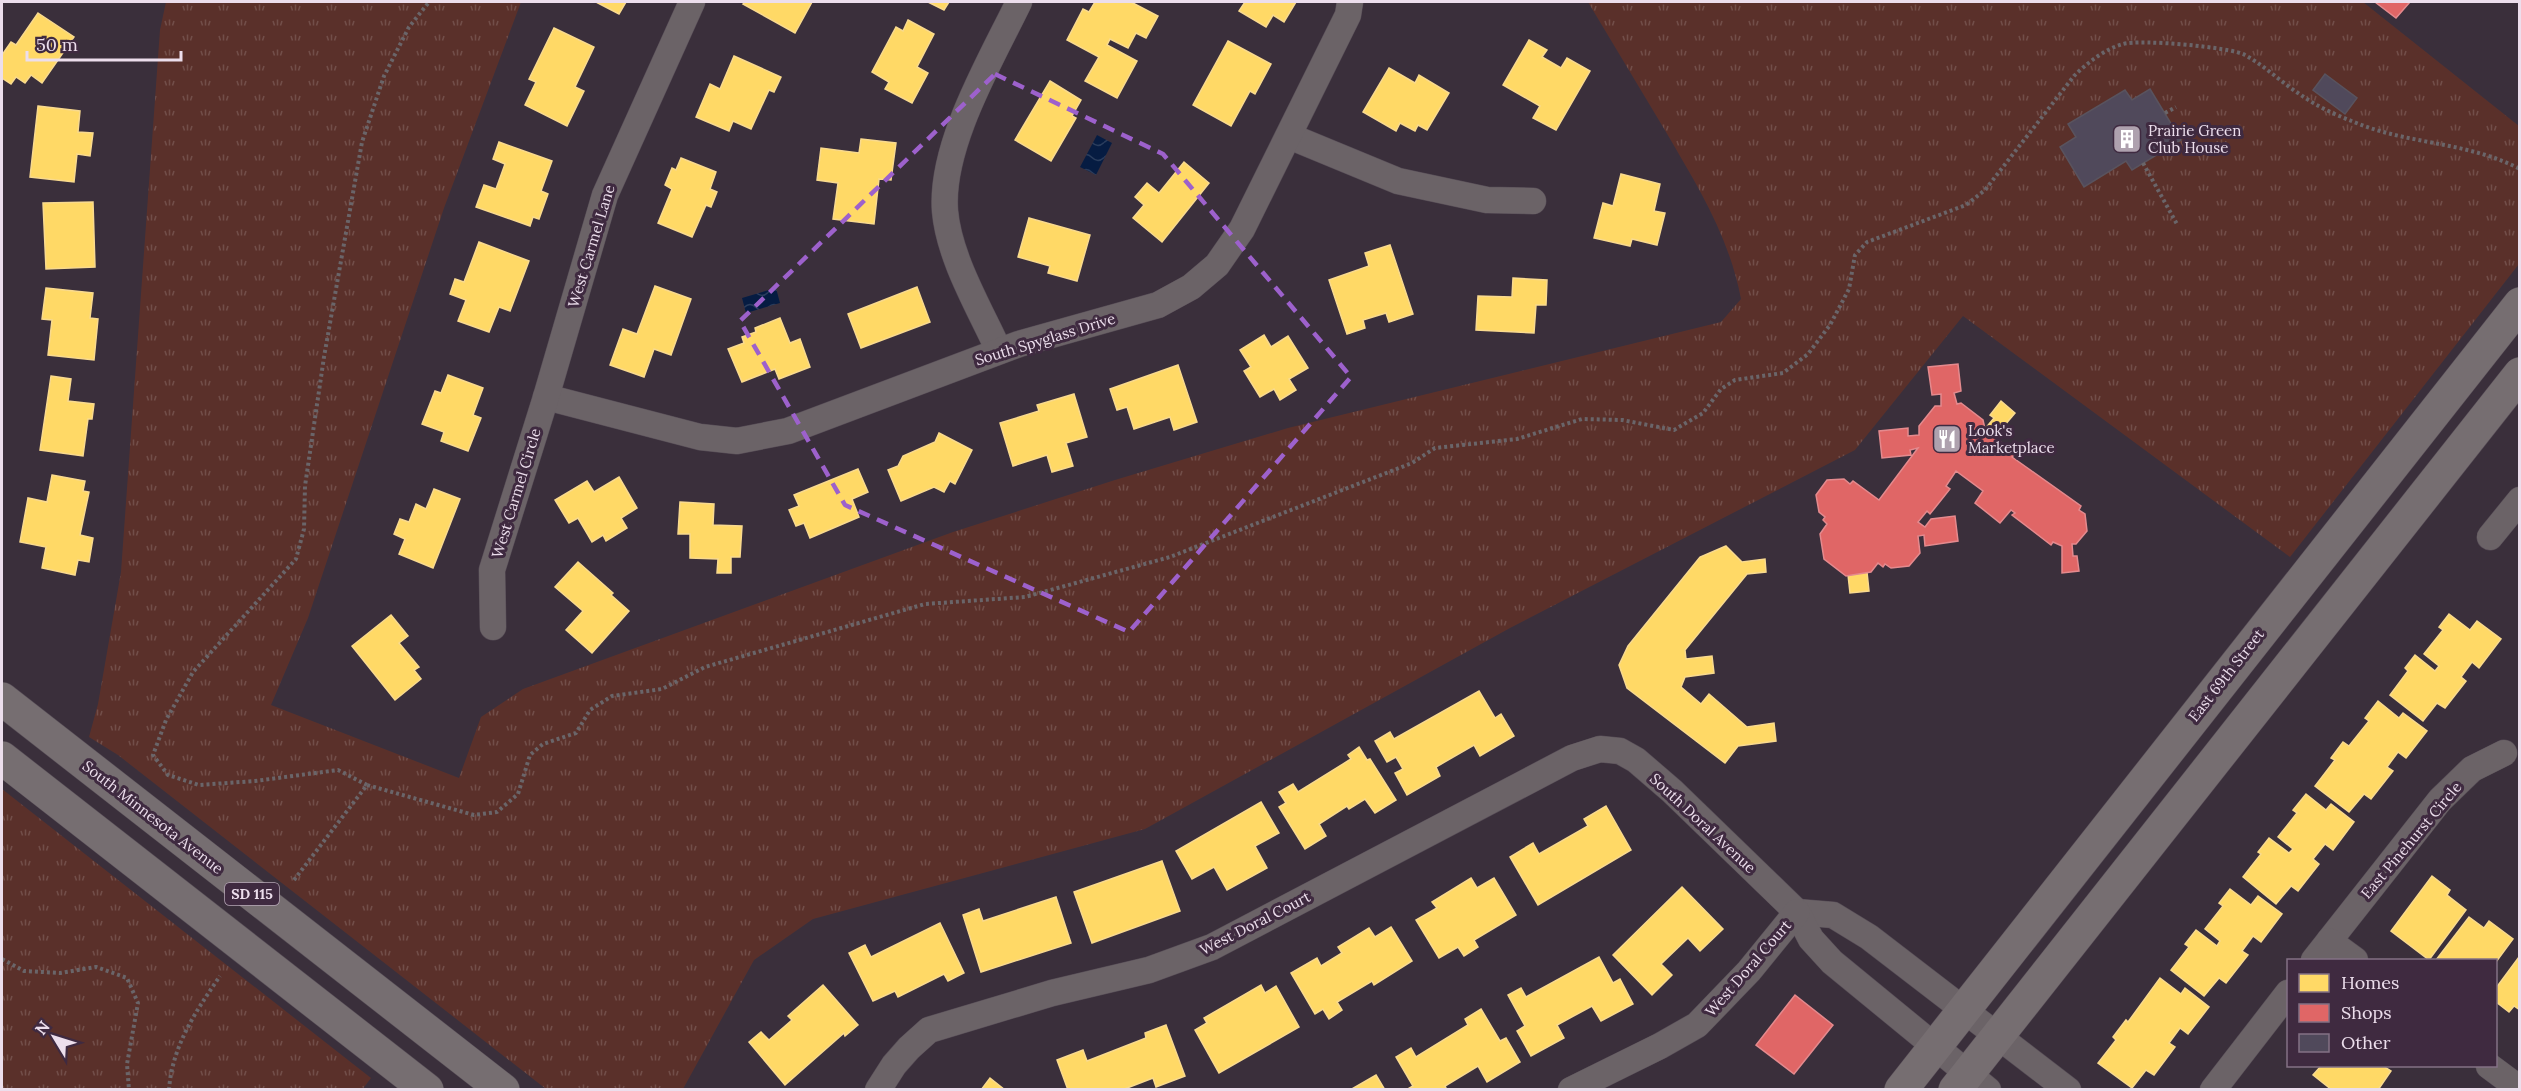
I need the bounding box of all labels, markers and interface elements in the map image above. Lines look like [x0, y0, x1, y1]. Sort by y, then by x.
scale bar [27, 24, 182, 62]
text: 50 m [36, 33, 78, 56]
place label: Prairie Green Club House [2148, 121, 2241, 157]
building icon: Prairie Green Club House [2111, 123, 2143, 155]
street label: West Carmel Lane [563, 182, 619, 310]
street label: South Spyglass Drive [973, 309, 1117, 369]
place label: Look's Marketplace [1968, 421, 2055, 457]
restaurant icon: Look's Marketplace [1931, 423, 1963, 455]
street label: West Carmel Circle [487, 426, 545, 560]
street label: East 69th Street [2184, 625, 2268, 725]
street label: South Minnesota Avenue [79, 756, 227, 878]
street label: South Doral Avenue [1646, 769, 1760, 877]
street label: East Pinehurst Circle [2357, 778, 2465, 902]
road number: SD 115 [225, 883, 279, 905]
street label: West Doral Court [1196, 887, 1314, 959]
street label: West Doral Court [1701, 916, 1795, 1020]
legend [2287, 959, 2497, 1067]
text: Homes [2341, 971, 2399, 994]
text: Shops [2341, 1001, 2392, 1024]
north arrow [24, 1007, 84, 1067]
text: N [30, 1017, 54, 1039]
text: Other [2341, 1031, 2391, 1054]

